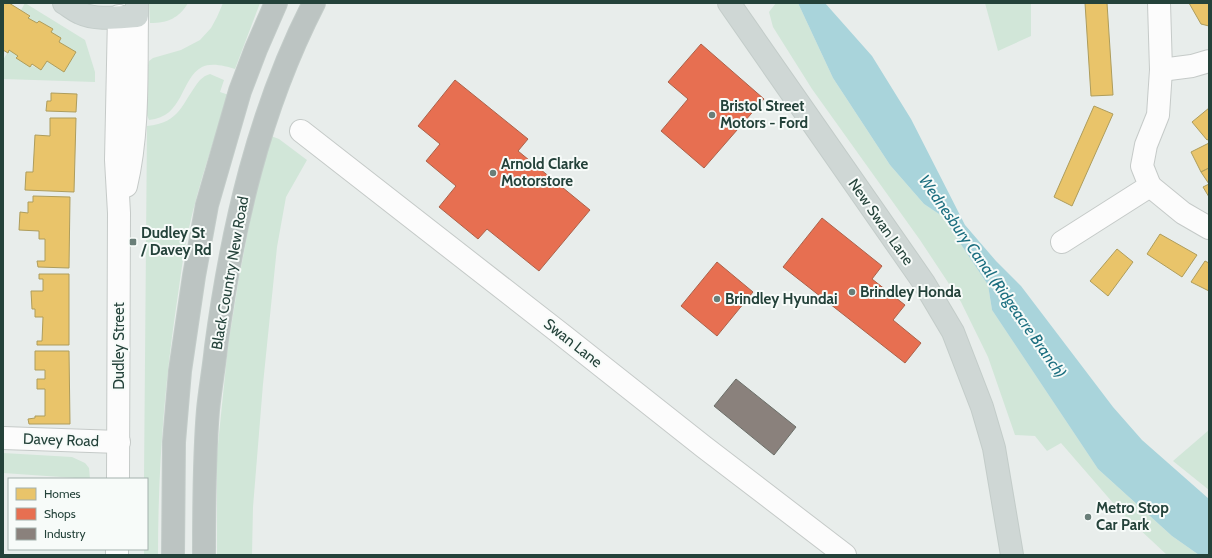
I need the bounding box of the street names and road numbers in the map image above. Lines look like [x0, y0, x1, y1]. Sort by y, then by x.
street label: New Swan Lane [845, 175, 918, 269]
street label: Black Country New Road [208, 195, 252, 351]
street label: Dudley Street [110, 302, 128, 390]
street label: Swan Lane [540, 315, 606, 372]
street label: Davey Road [23, 430, 99, 450]

